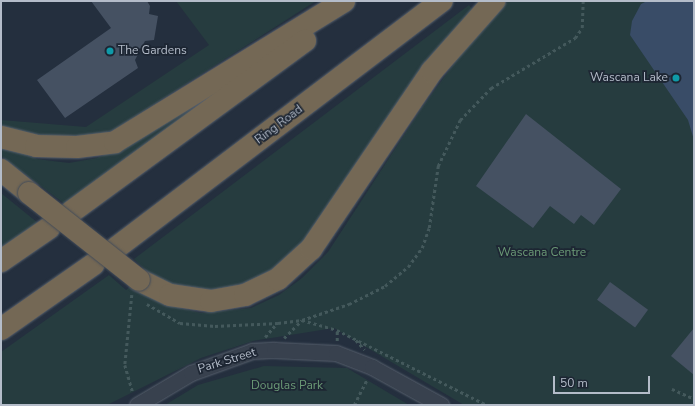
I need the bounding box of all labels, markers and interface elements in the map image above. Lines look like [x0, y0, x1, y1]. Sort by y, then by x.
place label: The Gardens [118, 44, 187, 58]
marker: The Gardens [105, 46, 115, 56]
place label: Wascana Lake [590, 71, 668, 85]
marker: Wascana Lake [671, 73, 681, 83]
street label: Ring Road [252, 103, 306, 147]
park label: Wascana Centre [498, 246, 586, 260]
street label: Park Street [196, 345, 258, 377]
scale bar [555, 368, 652, 394]
text: 50 m [560, 375, 588, 391]
park label: Douglas Park [251, 379, 323, 393]

